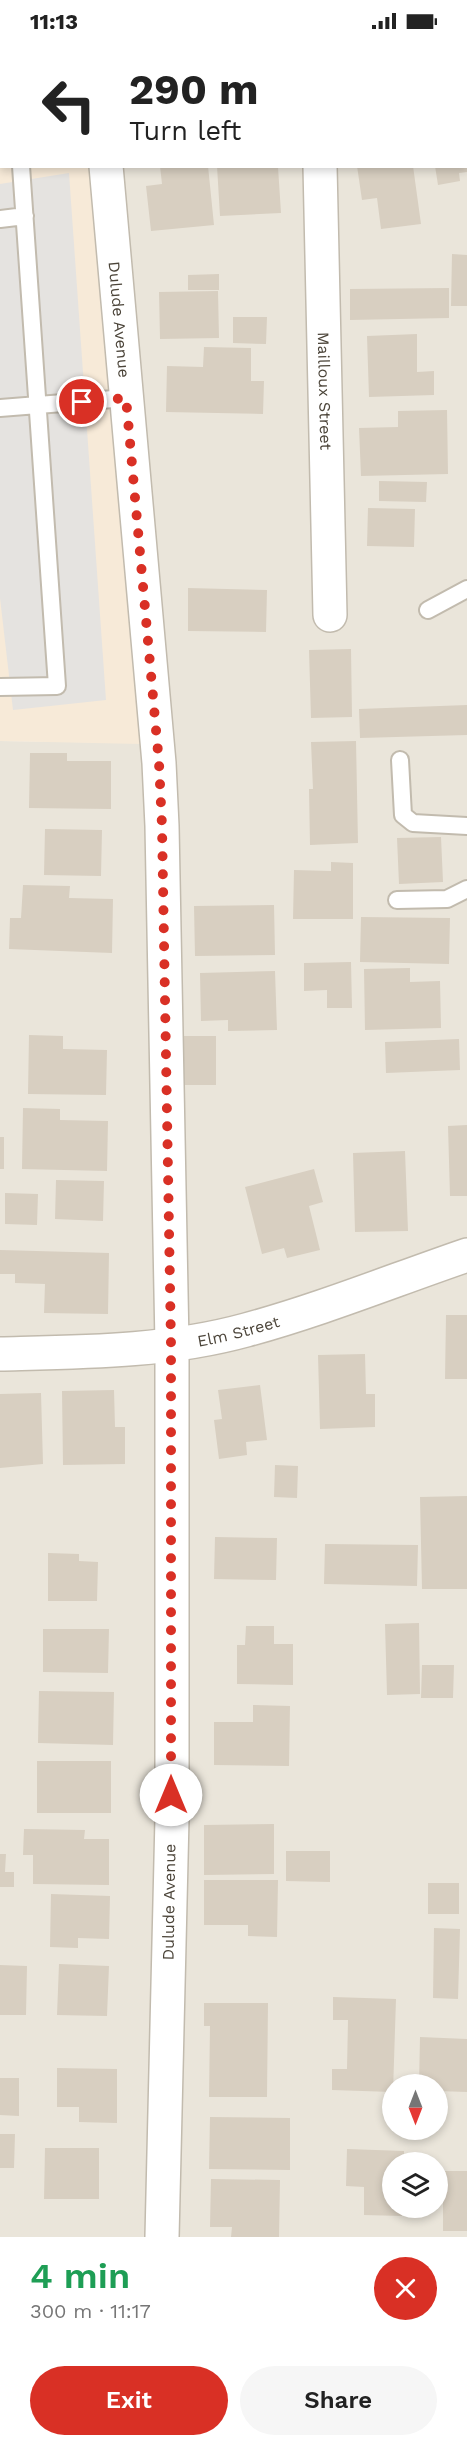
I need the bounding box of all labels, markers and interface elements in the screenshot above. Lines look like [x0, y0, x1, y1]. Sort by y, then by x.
text: 11:13 [30, 9, 78, 34]
text: 290 m [129, 65, 259, 114]
icon: left [30, 66, 108, 144]
text: Turn left [129, 115, 241, 147]
street label: Dulude Avenue [105, 260, 134, 378]
street label: Mailloux Street [314, 332, 336, 450]
pin [56, 376, 107, 427]
icon: arrive [65, 385, 98, 418]
street label: Elm Street [196, 1311, 282, 1350]
position arrow [139, 1763, 203, 1827]
street label: Dulude Avenue [158, 1843, 180, 1961]
north arrow [382, 2074, 448, 2140]
map controls [382, 2074, 448, 2218]
button: layers [382, 2152, 448, 2218]
text: 4 min [30, 2255, 130, 2297]
button: close [374, 2257, 437, 2320]
text: 300 m · 11:17 [30, 2299, 151, 2323]
button: Exit [30, 2366, 228, 2435]
button: Share [240, 2366, 437, 2435]

